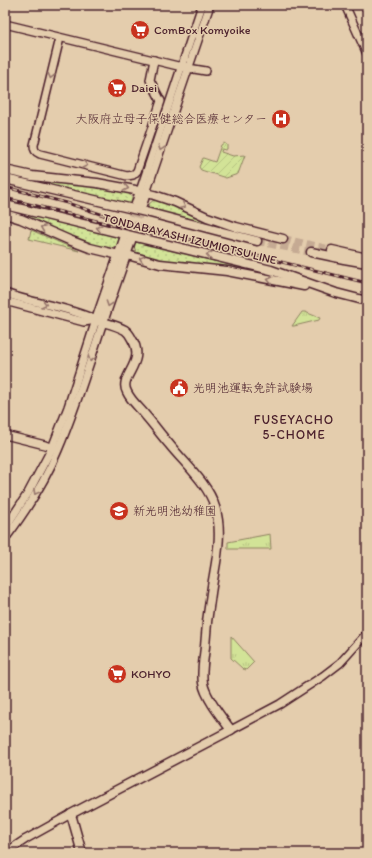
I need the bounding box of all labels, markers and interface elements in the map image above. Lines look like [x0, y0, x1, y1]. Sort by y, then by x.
supermarket icon: ComBox Komyoike [129, 19, 151, 41]
place label: ComBox Komyoike [154, 23, 251, 37]
one-way arrow [47, 72, 55, 79]
supermarket icon: Daiei [106, 77, 128, 99]
place label: Daiei [131, 81, 157, 95]
hospital icon: 大阪府立母子保健総合医療センター [270, 108, 292, 130]
place label: 大阪府立母子保健総合医療センター [75, 112, 267, 126]
one-way arrow [158, 144, 166, 151]
one-way arrow [82, 161, 88, 169]
one-way arrow [123, 184, 129, 192]
one-way arrow [179, 201, 186, 209]
street label: TONDABAYASHI IZUMIOTSU LINE [102, 211, 279, 267]
one-way arrow [96, 224, 103, 233]
one-way arrow [39, 225, 47, 233]
one-way arrow [205, 252, 212, 260]
one-way arrow [139, 255, 146, 264]
one-way arrow [267, 276, 273, 284]
one-way arrow [41, 300, 47, 308]
one-way arrow [106, 301, 114, 308]
one-way arrow [87, 356, 96, 363]
public building icon: 光明池運転免許試験場 [168, 377, 190, 399]
place label: 光明池運転免許試験場 [193, 381, 313, 395]
district label: FUSEYACHO 5-CHOME [254, 412, 334, 442]
one-way arrow [34, 488, 41, 495]
school or university icon: 新光明池幼稚園 [108, 500, 130, 522]
place label: 新光明池幼稚園 [133, 504, 217, 518]
supermarket icon: KOHYO [106, 663, 128, 685]
place label: KOHYO [131, 667, 171, 681]

